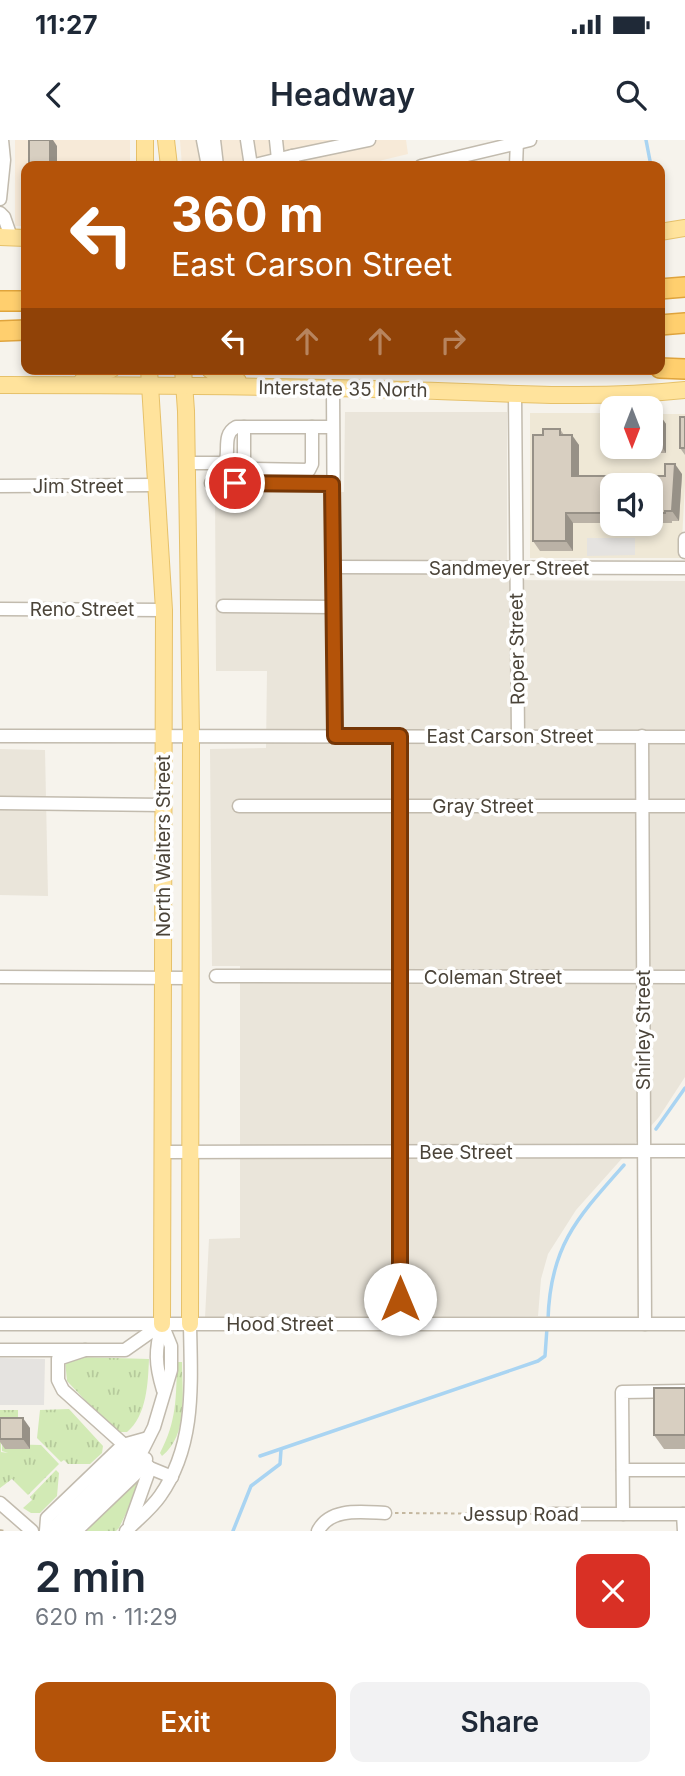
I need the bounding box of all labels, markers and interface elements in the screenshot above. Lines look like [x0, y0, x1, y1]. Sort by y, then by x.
text: 11:27 [35, 9, 98, 40]
text: Headway [270, 75, 415, 114]
icon: back [35, 76, 73, 114]
icon: search [612, 76, 650, 114]
text: 360 m [171, 185, 324, 244]
icon: left [56, 189, 147, 280]
text: East Carson Street [171, 245, 452, 284]
icon: left [215, 322, 253, 360]
icon: ahead [288, 322, 326, 360]
icon: ahead [361, 322, 399, 360]
icon: right [434, 322, 472, 360]
street label: Interstate 35 North [258, 376, 428, 402]
north arrow [600, 396, 663, 458]
map controls [600, 396, 663, 536]
pin [205, 453, 265, 513]
icon: arrive [216, 464, 254, 502]
button: sound [600, 473, 663, 536]
street label: Jim Street [32, 475, 124, 498]
street label: Sandmeyer Street [429, 557, 589, 580]
street label: Roper Street [505, 593, 529, 705]
street label: Reno Street [30, 598, 134, 621]
street label: East Carson Street [427, 725, 593, 748]
street label: North Walters Street [152, 755, 175, 937]
street label: Gray Street [432, 795, 534, 818]
street label: Coleman Street [424, 966, 562, 989]
street label: Shirley Street [632, 970, 655, 1090]
street label: Bee Street [419, 1141, 513, 1164]
position arrow [363, 1262, 437, 1336]
street label: Hood Street [226, 1313, 334, 1336]
street label: Jessup Road [463, 1503, 579, 1526]
text: 2 min [35, 1551, 146, 1602]
button: close [576, 1554, 650, 1628]
text: 620 m · 11:29 [35, 1603, 178, 1631]
button: Exit [35, 1682, 336, 1762]
button: Share [350, 1682, 650, 1762]

